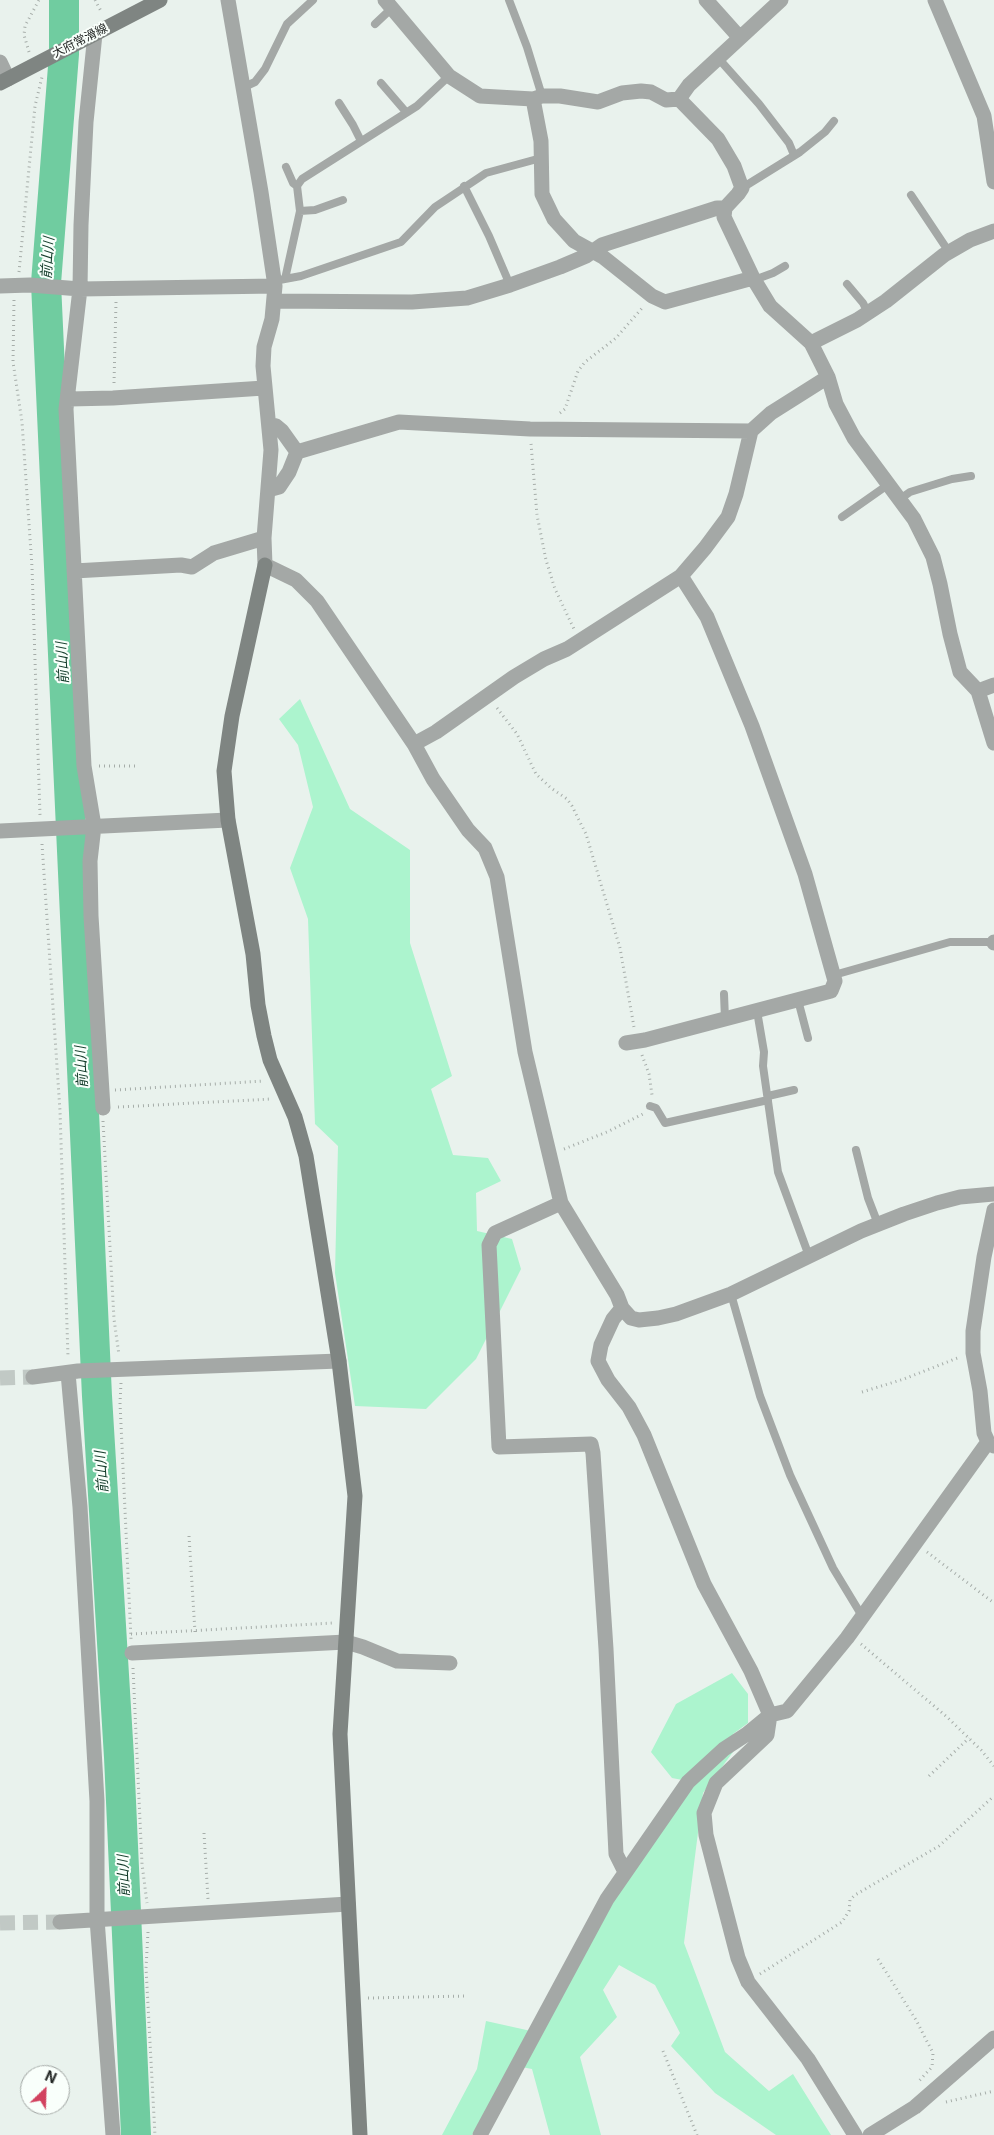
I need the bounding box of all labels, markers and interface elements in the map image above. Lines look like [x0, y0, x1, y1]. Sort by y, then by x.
street label: 大府常滑線 [50, 21, 110, 61]
water label: 前山川 [38, 236, 58, 280]
water label: 前山川 [54, 642, 72, 684]
water label: 前山川 [73, 1046, 91, 1088]
water label: 前山川 [92, 1450, 112, 1494]
water label: 前山川 [115, 1855, 133, 1897]
north arrow [20, 2065, 70, 2115]
text: N [43, 2067, 59, 2087]

